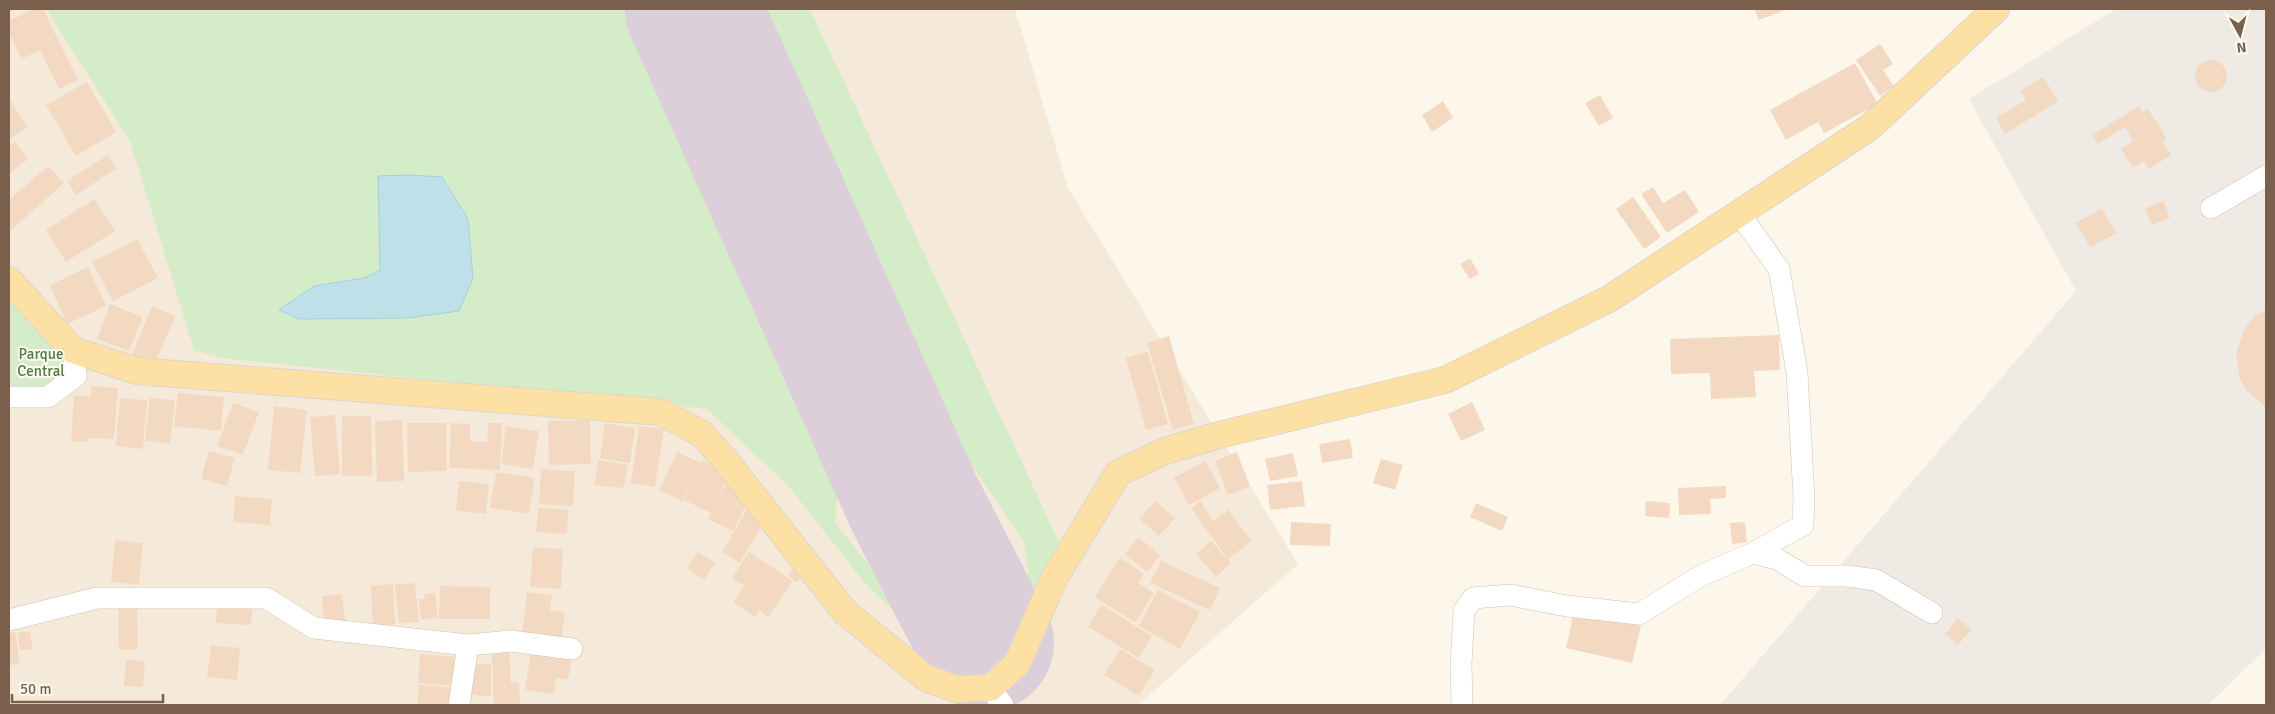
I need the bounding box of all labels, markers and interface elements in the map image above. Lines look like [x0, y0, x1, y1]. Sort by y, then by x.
north arrow [2215, 10, 2265, 60]
text: N [2236, 38, 2247, 56]
park label: Parque Central [17, 345, 65, 380]
scale bar [12, 672, 164, 704]
text: 50 m [20, 680, 51, 698]

